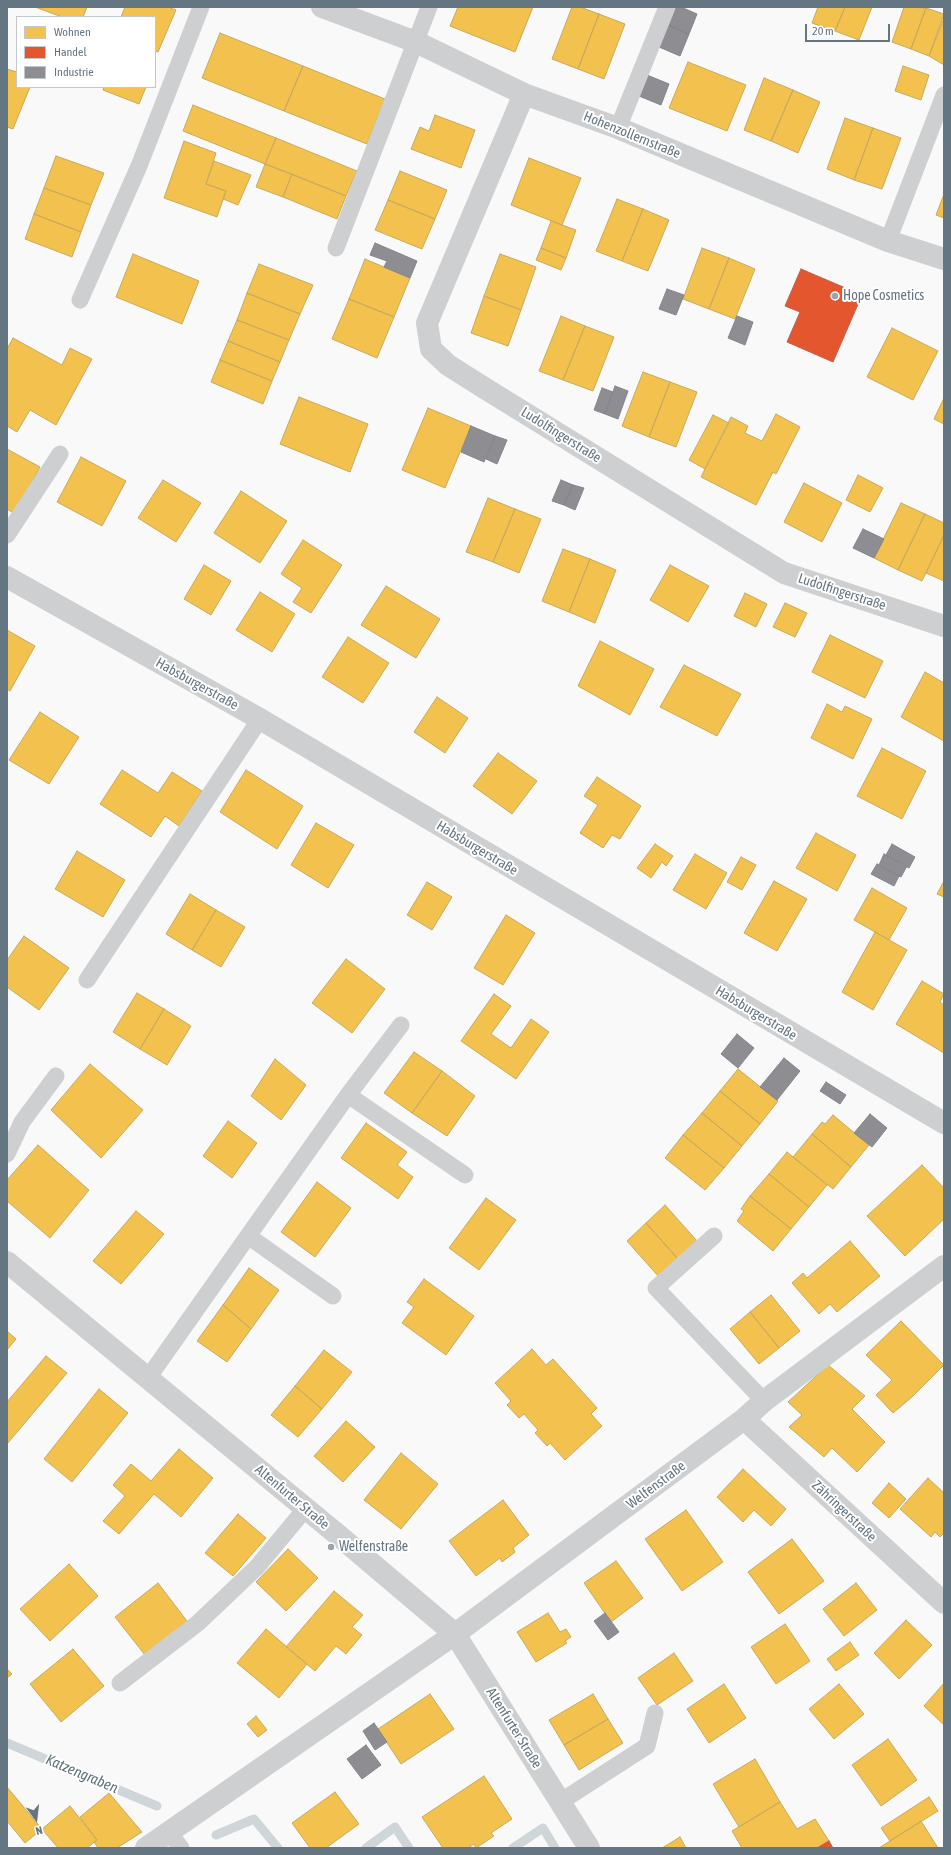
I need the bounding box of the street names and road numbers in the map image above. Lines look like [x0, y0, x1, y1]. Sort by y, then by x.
street label: Hohenzollernstraße [581, 108, 683, 162]
street label: Ludolfingerstraße [518, 404, 604, 466]
street label: Ludolfingerstraße [796, 570, 888, 614]
street label: Habsburgerstraße [153, 654, 241, 714]
street label: Habsburgerstraße [433, 817, 521, 879]
street label: Habsburgerstraße [712, 982, 800, 1044]
street label: Welfenstraße [623, 1458, 689, 1512]
street label: Altenfurter Straße [251, 1461, 333, 1533]
street label: Zähringerstraße [808, 1477, 880, 1545]
street label: Altenfurter Straße [483, 1685, 545, 1771]

